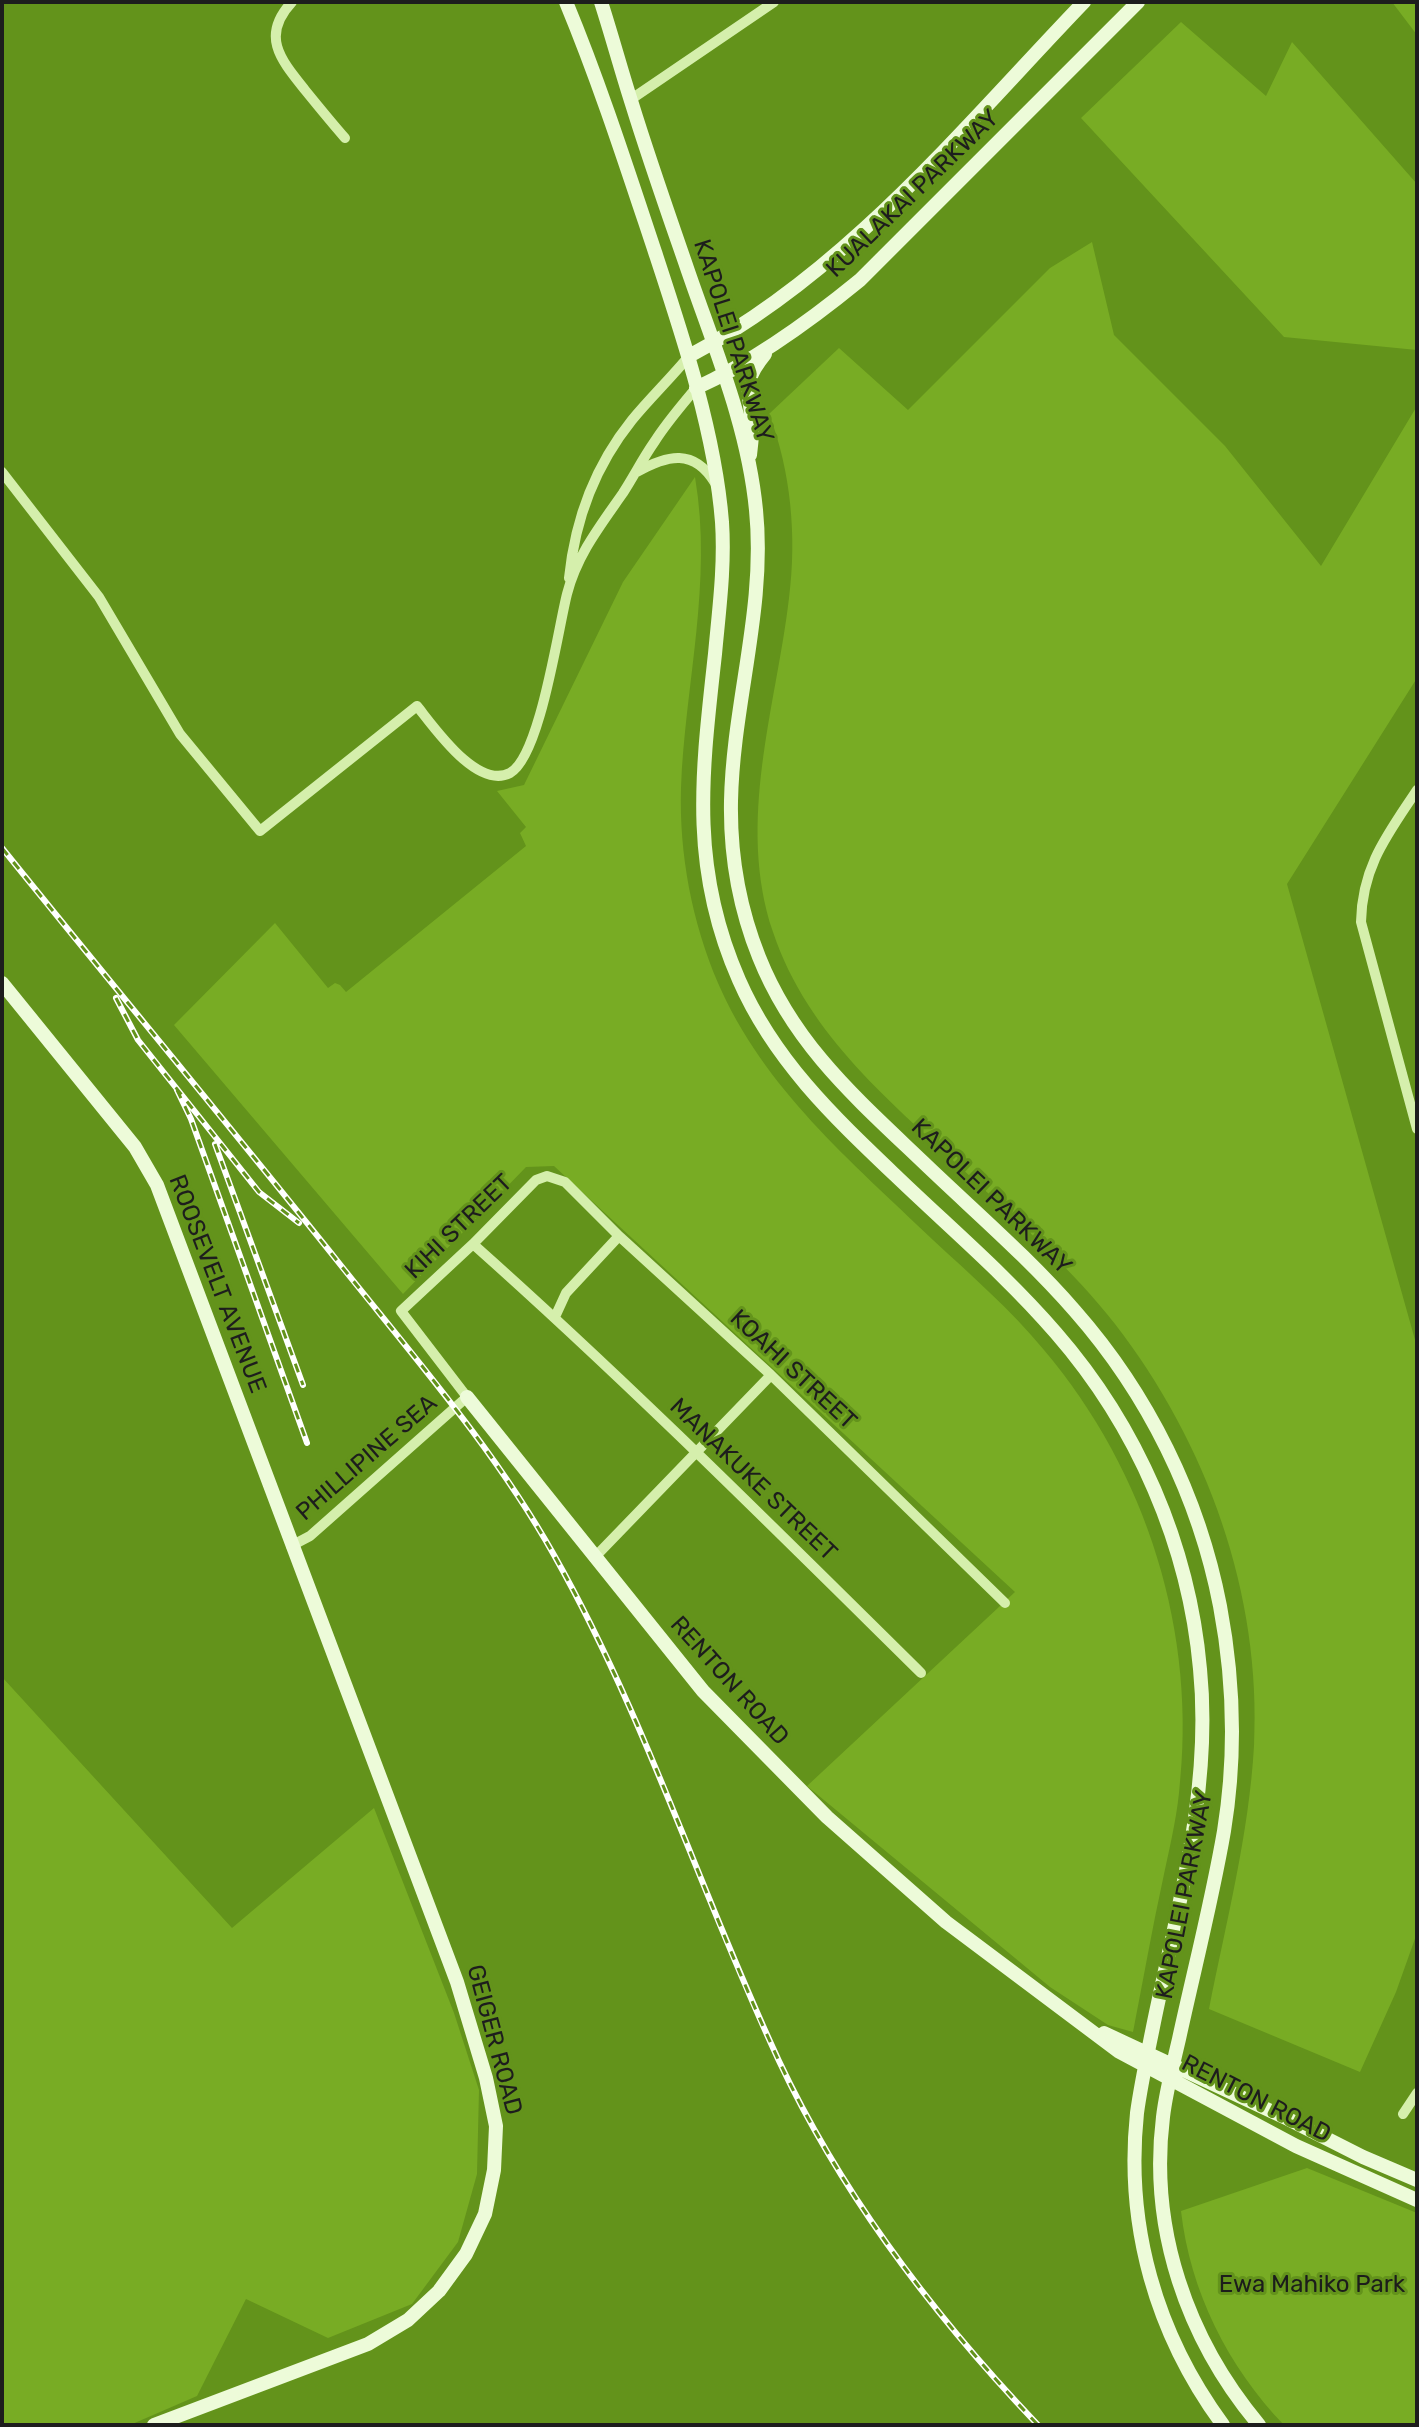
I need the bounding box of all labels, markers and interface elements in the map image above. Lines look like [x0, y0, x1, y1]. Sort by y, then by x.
street label: KUALAKAI PARKWAY [821, 104, 1005, 284]
street label: KAPOLEI PARKWAY [687, 236, 779, 446]
street label: KAPOLEI PARKWAY [905, 1113, 1077, 1281]
street label: KIHI STREET [399, 1169, 519, 1285]
street label: ROOSEVELT AVENUE [162, 1171, 272, 1397]
street label: KOAHI STREET [724, 1304, 862, 1436]
street label: PHILLIPINE SEA [291, 1389, 443, 1527]
street label: MANAKUKE STREET [663, 1393, 843, 1567]
street label: RENTON ROAD [664, 1611, 794, 1751]
street label: KAPOLEI PARKWAY [1151, 1788, 1219, 2002]
street label: GEIGER ROAD [460, 1962, 528, 2118]
street label: RENTON ROAD [1177, 2049, 1335, 2149]
park label: Ewa Mahiko Park [1219, 2271, 1405, 2299]

